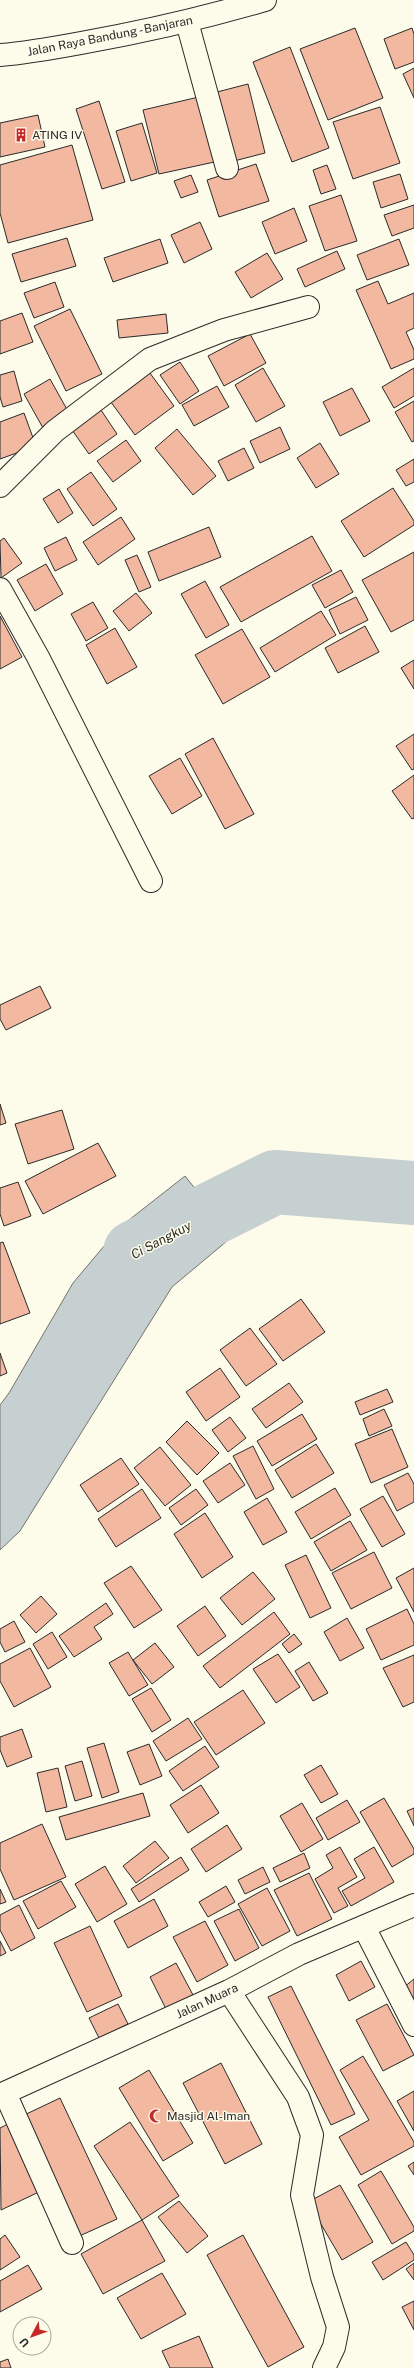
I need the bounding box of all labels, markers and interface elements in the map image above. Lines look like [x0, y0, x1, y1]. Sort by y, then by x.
street label: Jalan Raya Bandung - Banjaran [26, 13, 194, 59]
building icon: ATING IV [13, 127, 29, 143]
place label: ATING IV [32, 128, 82, 142]
water label: Ci Sangkuy [128, 1218, 194, 1262]
street label: Jalan Muara [174, 1981, 240, 2021]
mosque icon: Masjid Al-Iman [148, 2108, 164, 2124]
place label: Masjid Al-Iman [167, 2109, 250, 2123]
north arrow [12, 2316, 52, 2356]
text: U [17, 2336, 32, 2350]

